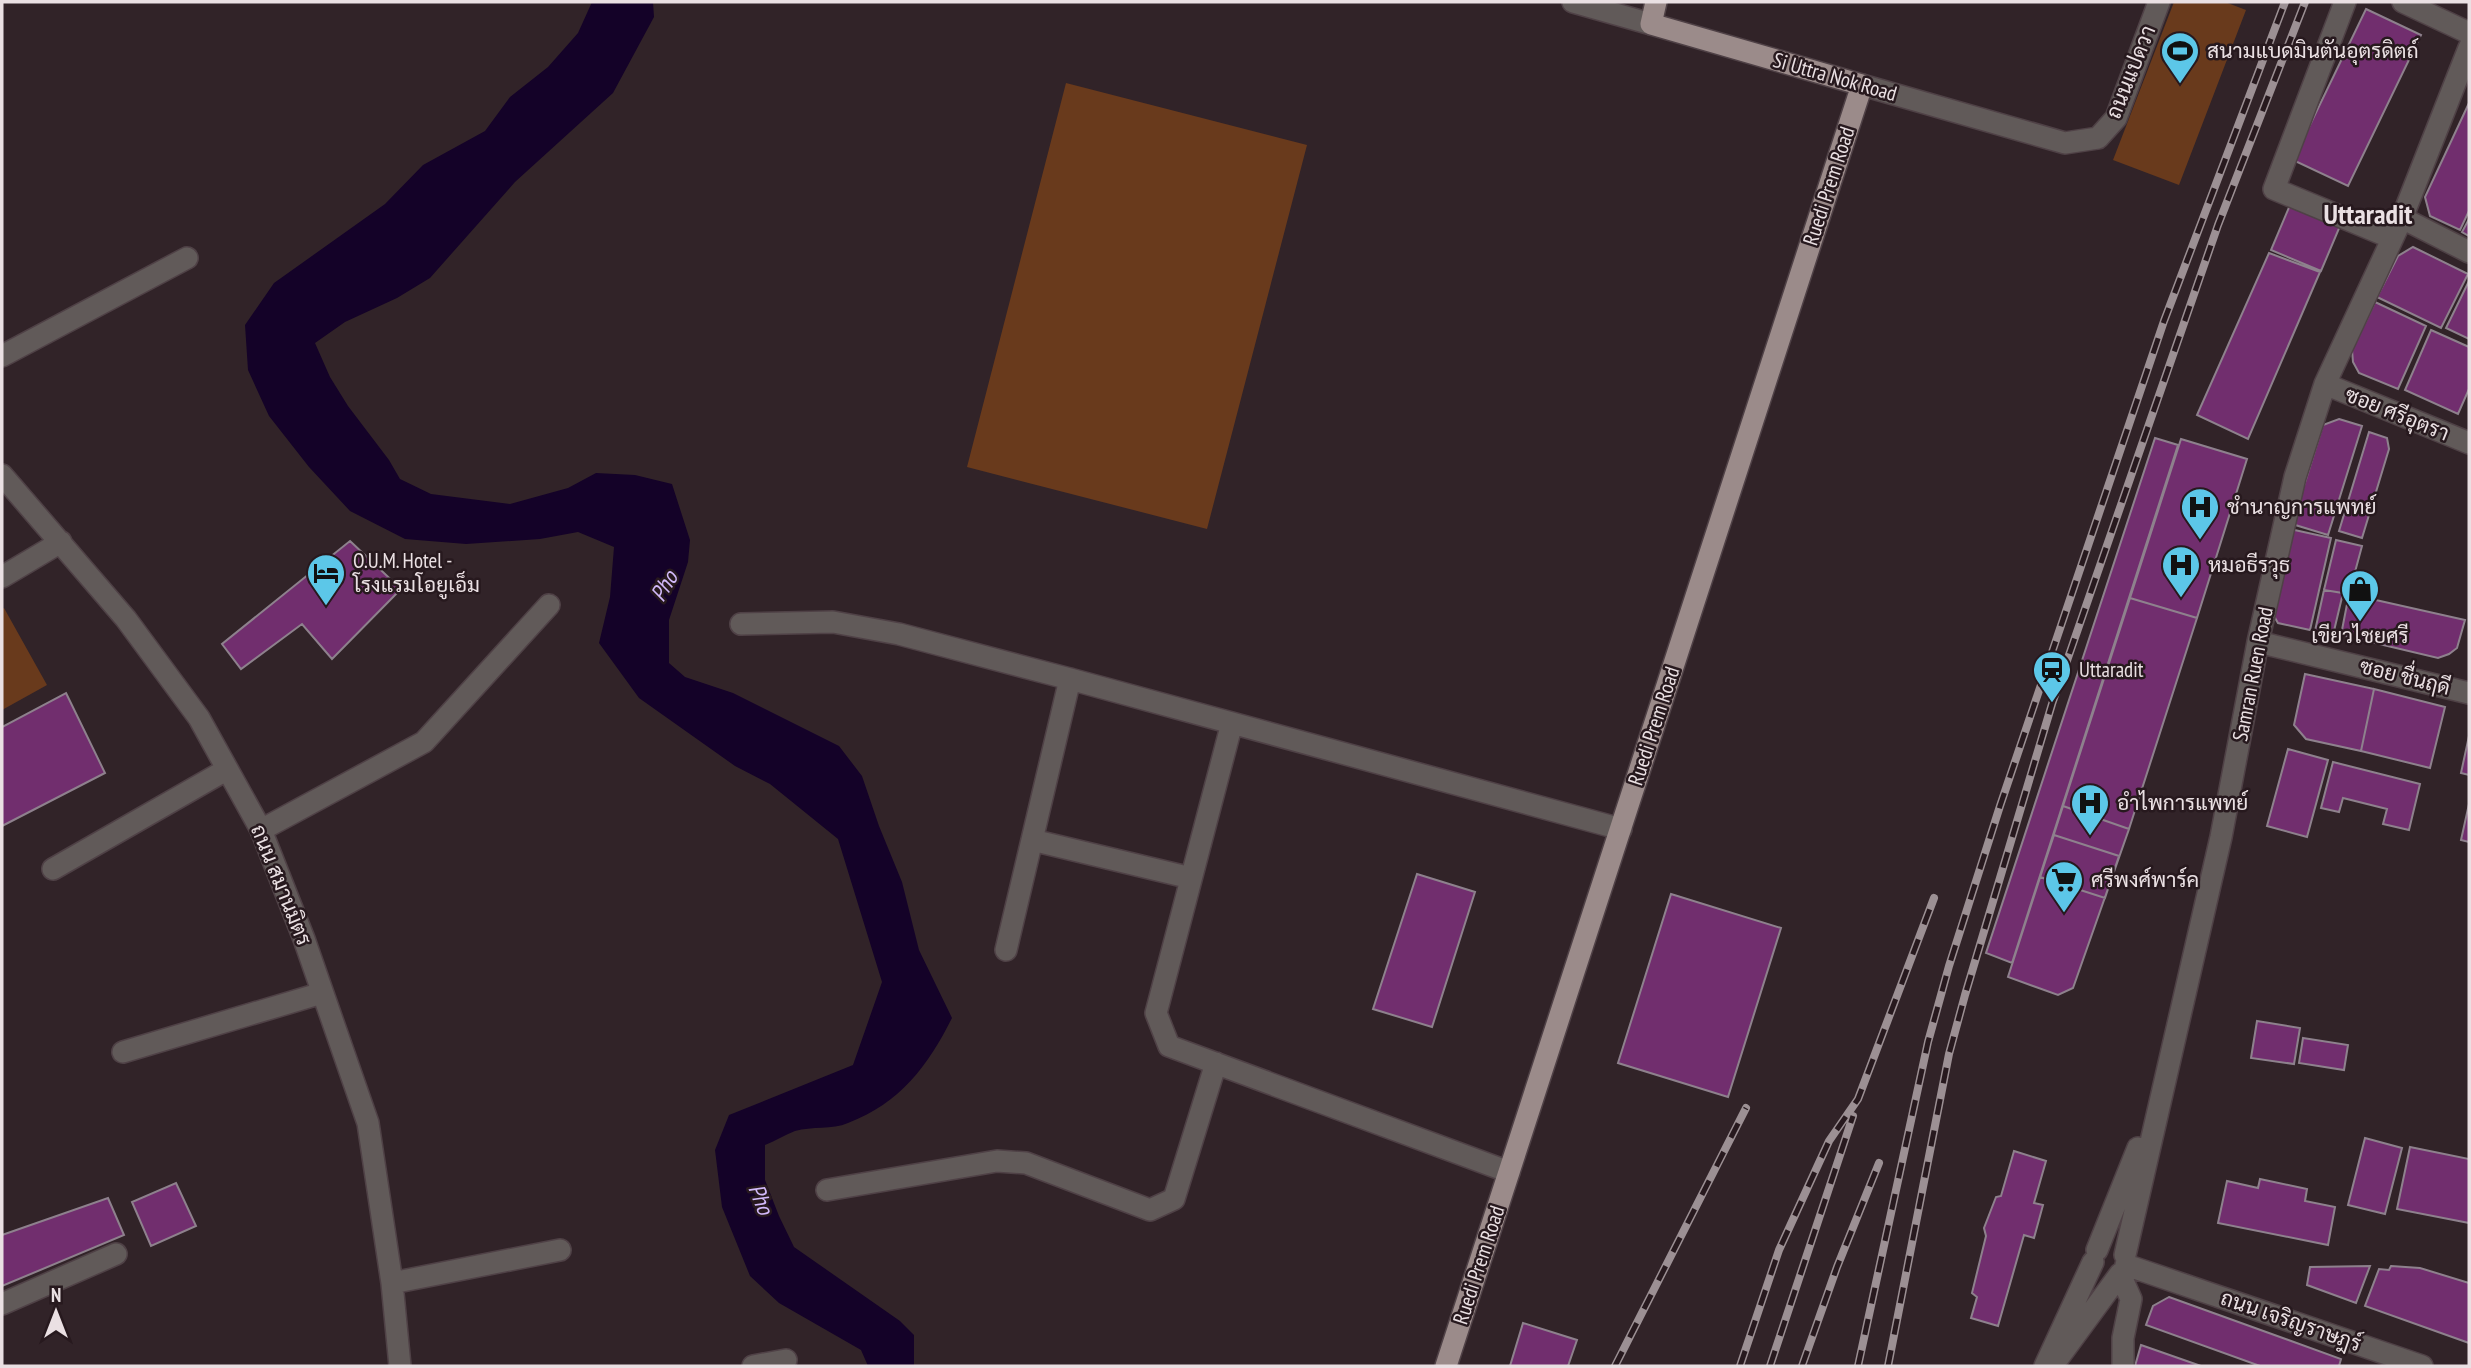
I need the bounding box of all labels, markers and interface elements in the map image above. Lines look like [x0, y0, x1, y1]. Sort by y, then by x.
street label: ถนนแปดวา [2100, 21, 2161, 122]
sports icon: สนามแบดมินตันอุตรดิตถ์ [2159, 30, 2201, 85]
place label: สนามแบดมินตันอุตรดิตถ์ [2207, 37, 2419, 65]
street label: Si Uttra Nok Road [1770, 46, 1900, 107]
street label: Ruedi Prem Road [1797, 123, 1860, 249]
district label: Uttaradit [2324, 195, 2412, 232]
street label: ซอย ศรีอุตรา [2341, 380, 2453, 448]
hospital icon: ชำนาญการแพทย์ [2179, 486, 2221, 541]
place label: ชำนาญการแพทย์ [2227, 493, 2376, 520]
hospital icon: หมอธีรวุธ [2160, 544, 2202, 599]
place label: O.U.M. Hotel - โรงแรมโอยูเอ็ม [352, 547, 480, 600]
place label: หมอธีรวุธ [2208, 551, 2290, 579]
hotel icon: O.U.M. Hotel - โรงแรมโอยูเอ็ม [305, 552, 347, 607]
water label: Pho [643, 563, 685, 606]
shop icon: เขียวไชยศรี [2339, 568, 2381, 623]
street label: Samran Ruen Road [2226, 604, 2279, 743]
place label: เขียวไชยศรี [2311, 622, 2409, 649]
street label: ซอย ชื่นฤดี [2357, 646, 2455, 701]
station icon: Uttaradit [2031, 649, 2073, 704]
place label: Uttaradit [2079, 656, 2144, 683]
street label: Ruedi Prem Road [1622, 663, 1685, 789]
hospital icon: อำไพการแพทย์ [2069, 782, 2111, 837]
place label: อำไพการแพทย์ [2117, 789, 2248, 816]
street label: ถนน สมานมิตร [245, 820, 318, 949]
supermarket icon: ศรีพงศ์พาร์ค [2043, 859, 2085, 914]
place label: ศรีพงศ์พาร์ค [2091, 866, 2199, 893]
water label: Pho [742, 1179, 781, 1220]
street label: Ruedi Prem Road [1447, 1202, 1510, 1328]
north arrow [21, 1277, 91, 1347]
text: N [51, 1283, 61, 1307]
street label: ถนน เจริญราษฎร์ [2217, 1284, 2365, 1358]

